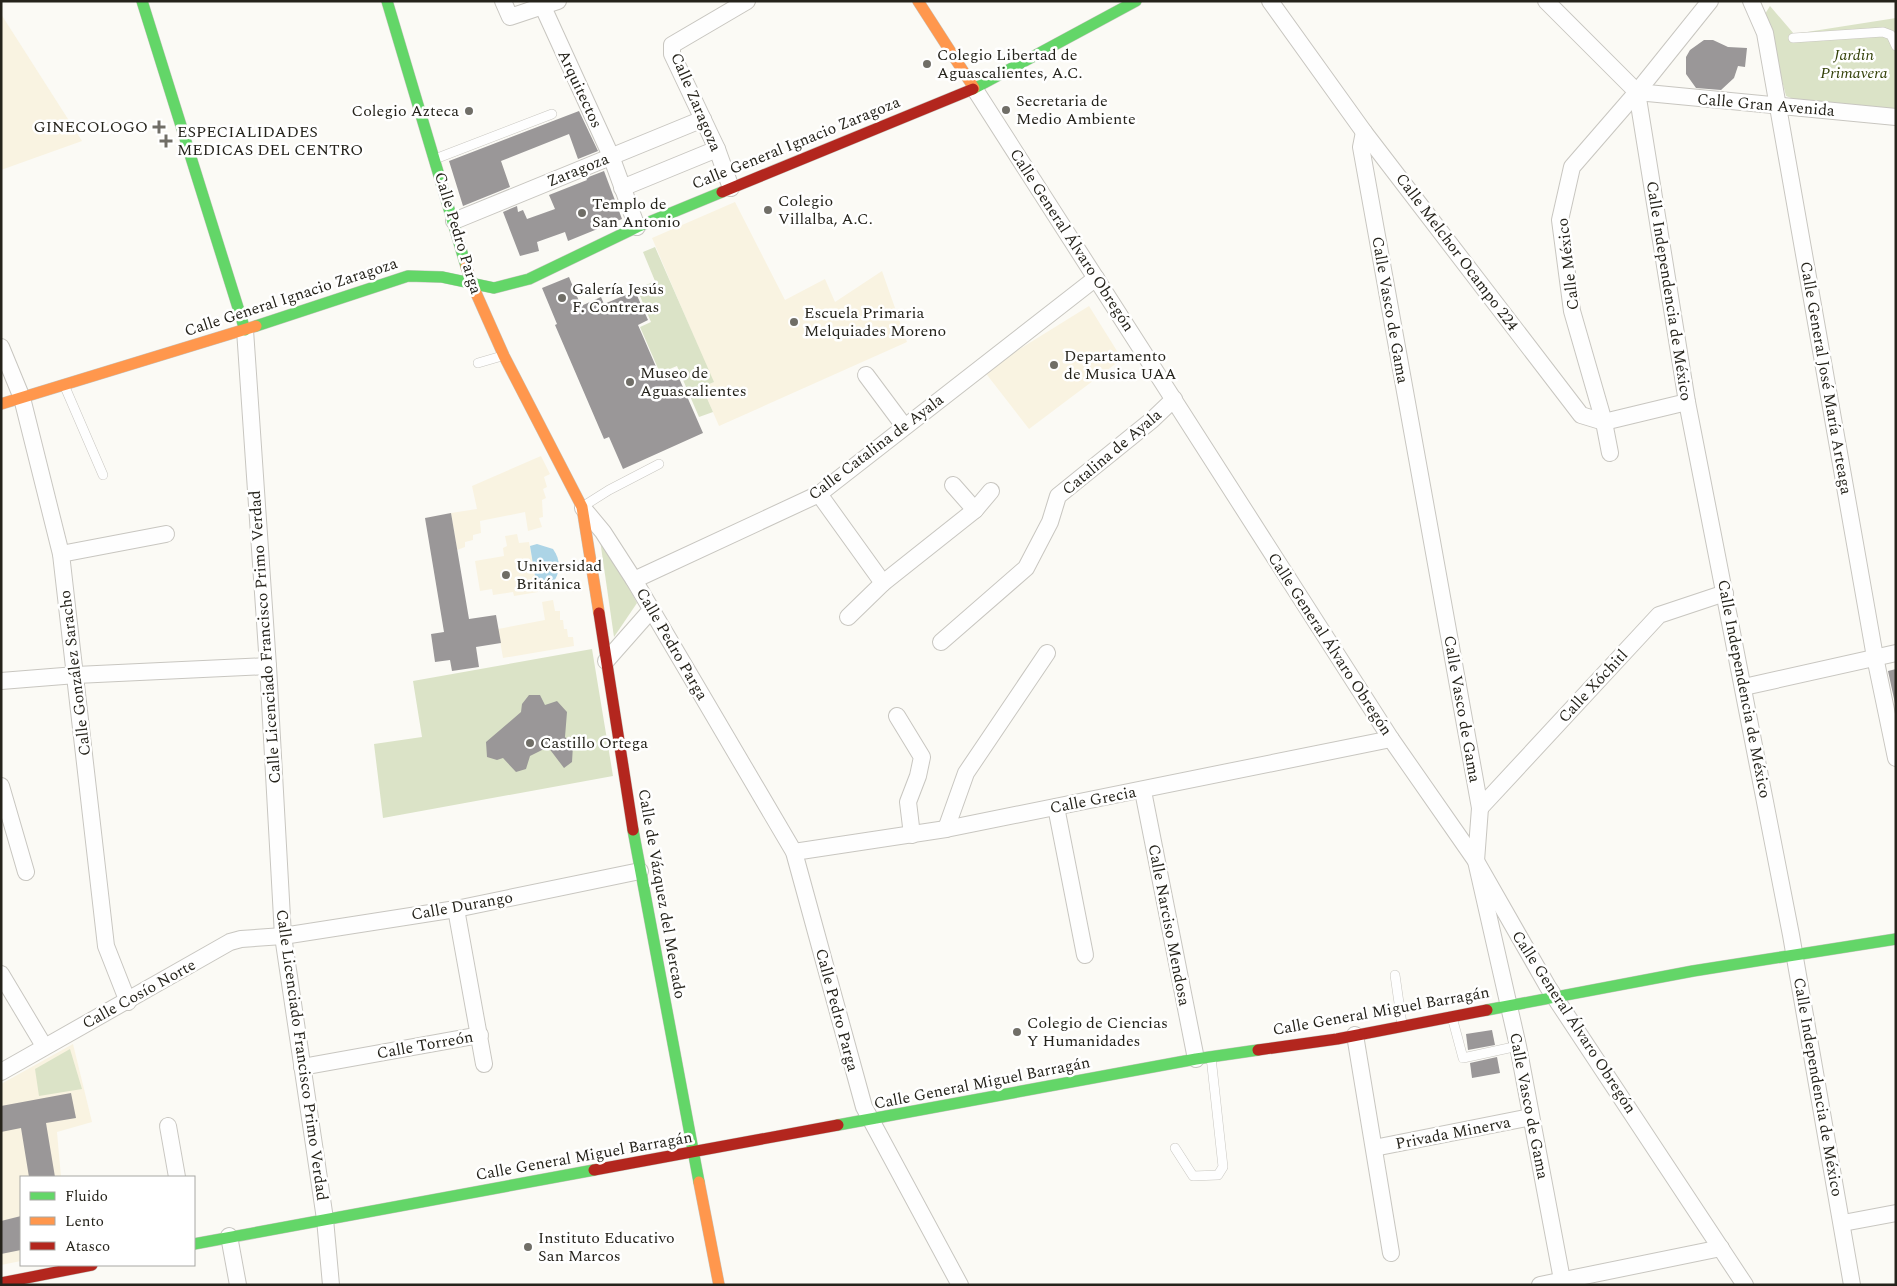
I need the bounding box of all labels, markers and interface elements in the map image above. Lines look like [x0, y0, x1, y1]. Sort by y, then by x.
place label: Colegio Libertad de Aguascalientes, A.C. [937, 43, 1083, 85]
park label: Jardin Primavera [1820, 43, 1888, 85]
street label: Arquitectos [551, 46, 609, 132]
street label: Calle Zaragoza [664, 49, 728, 155]
marker: Colegio Libertad de Aguascalientes, A.C. [921, 58, 933, 70]
street label: Calle Gran Avenida [1696, 87, 1836, 123]
place label: Secretaria de Medio Ambiente [1016, 89, 1136, 131]
street label: Calle General Ignacio Zaragoza [688, 90, 904, 196]
place label: Colegio Azteca [352, 99, 459, 123]
marker: Secretaria de Medio Ambiente [1000, 104, 1012, 116]
marker: Colegio Azteca [463, 105, 475, 117]
place label: GINECOLOGO [34, 115, 148, 139]
marker: GINECOLOGO [152, 120, 166, 134]
place label: ESPECIALIDADES MEDICAS DEL CENTRO [177, 120, 363, 162]
marker: ESPECIALIDADES MEDICAS DEL CENTRO [159, 134, 173, 148]
street label: Calle General Álvaro Obregón [1004, 144, 1140, 336]
street label: Zaragoza [543, 147, 613, 193]
street label: Calle Melchor Ocampo 224 [1390, 168, 1524, 336]
street label: Calle Pedro Parga [428, 169, 488, 297]
street label: Calle Independencia de México [1640, 179, 1698, 403]
place label: Colegio Villalba, A.C. [778, 189, 873, 231]
place label: Templo de San Antonio [592, 192, 680, 234]
marker: Colegio Villalba, A.C. [762, 204, 774, 216]
marker: Templo de San Antonio [576, 207, 588, 219]
street label: Calle México [1550, 217, 1586, 311]
street label: Calle Vasco de Gama [1365, 235, 1415, 386]
street label: Calle General Ignacio Zaragoza [181, 251, 401, 343]
street label: Calle General José María Arteaga [1794, 260, 1858, 497]
place label: Galería Jesús F. Contreras [572, 277, 664, 319]
marker: Galería Jesús F. Contreras [556, 292, 568, 304]
place label: Escuela Primaria Melquiades Moreno [804, 301, 946, 343]
marker: Escuela Primaria Melquiades Moreno [788, 316, 800, 328]
place label: Departamento de Musica UAA [1064, 344, 1176, 386]
marker: Departamento de Musica UAA [1048, 359, 1060, 371]
place label: Museo de Aguascalientes [640, 361, 747, 403]
marker: Museo de Aguascalientes [624, 376, 636, 388]
street label: Calle Catalina de Ayala [803, 388, 949, 506]
street label: Catalina de Ayala [1057, 403, 1167, 501]
street label: Calle Licenciado Francisco Primo Verdad [243, 489, 287, 784]
street label: Calle General Álvaro Obregón [1262, 548, 1398, 740]
place label: Universidad Británica [516, 554, 602, 596]
marker: Universidad Británica [500, 569, 512, 581]
street label: Calle Independencia de México [1711, 578, 1777, 800]
street label: Calle Pedro Parga [630, 583, 714, 705]
street label: Calle González Saracho [53, 589, 97, 757]
street label: Calle Vasco de Gama [1437, 634, 1487, 785]
street label: Calle Xóchitl [1553, 644, 1633, 728]
place label: Castillo Ortega [540, 731, 648, 755]
marker: Castillo Ortega [524, 737, 536, 749]
street label: Calle Grecia [1048, 780, 1138, 820]
street label: Calle de Vázquez del Mercado [632, 787, 692, 1001]
street label: Calle Narciso Mendosa [1142, 842, 1196, 1008]
street label: Calle Durango [409, 885, 515, 927]
street label: Calle Licenciado Francisco Primo Verdad [270, 908, 334, 1202]
street label: Calle General Álvaro Obregón [1506, 926, 1642, 1118]
street label: Calle Pedro Parga [809, 946, 865, 1074]
street label: Calle Cosío Norte [78, 953, 200, 1035]
street label: Calle Independencia de México [1787, 975, 1849, 1199]
street label: Calle General Miguel Barragán [1271, 980, 1491, 1042]
place label: Colegio de Ciencias Y Humanidades [1027, 1011, 1168, 1053]
street label: Calle Torreón [375, 1025, 475, 1065]
marker: Colegio de Ciencias Y Humanidades [1011, 1026, 1023, 1038]
street label: Calle Vasco de Gama [1503, 1031, 1555, 1182]
street label: Calle General Miguel Barragán [872, 1050, 1092, 1116]
street label: Privada Minerva [1393, 1110, 1513, 1156]
street label: Calle General Miguel Barragán [474, 1125, 694, 1187]
legend [20, 1176, 195, 1266]
text: Fluido [65, 1185, 108, 1208]
text: Lento [65, 1210, 104, 1233]
place label: Instituto Educativo San Marcos [538, 1226, 675, 1268]
text: Atasco [65, 1235, 110, 1258]
marker: Instituto Educativo San Marcos [522, 1241, 534, 1253]

